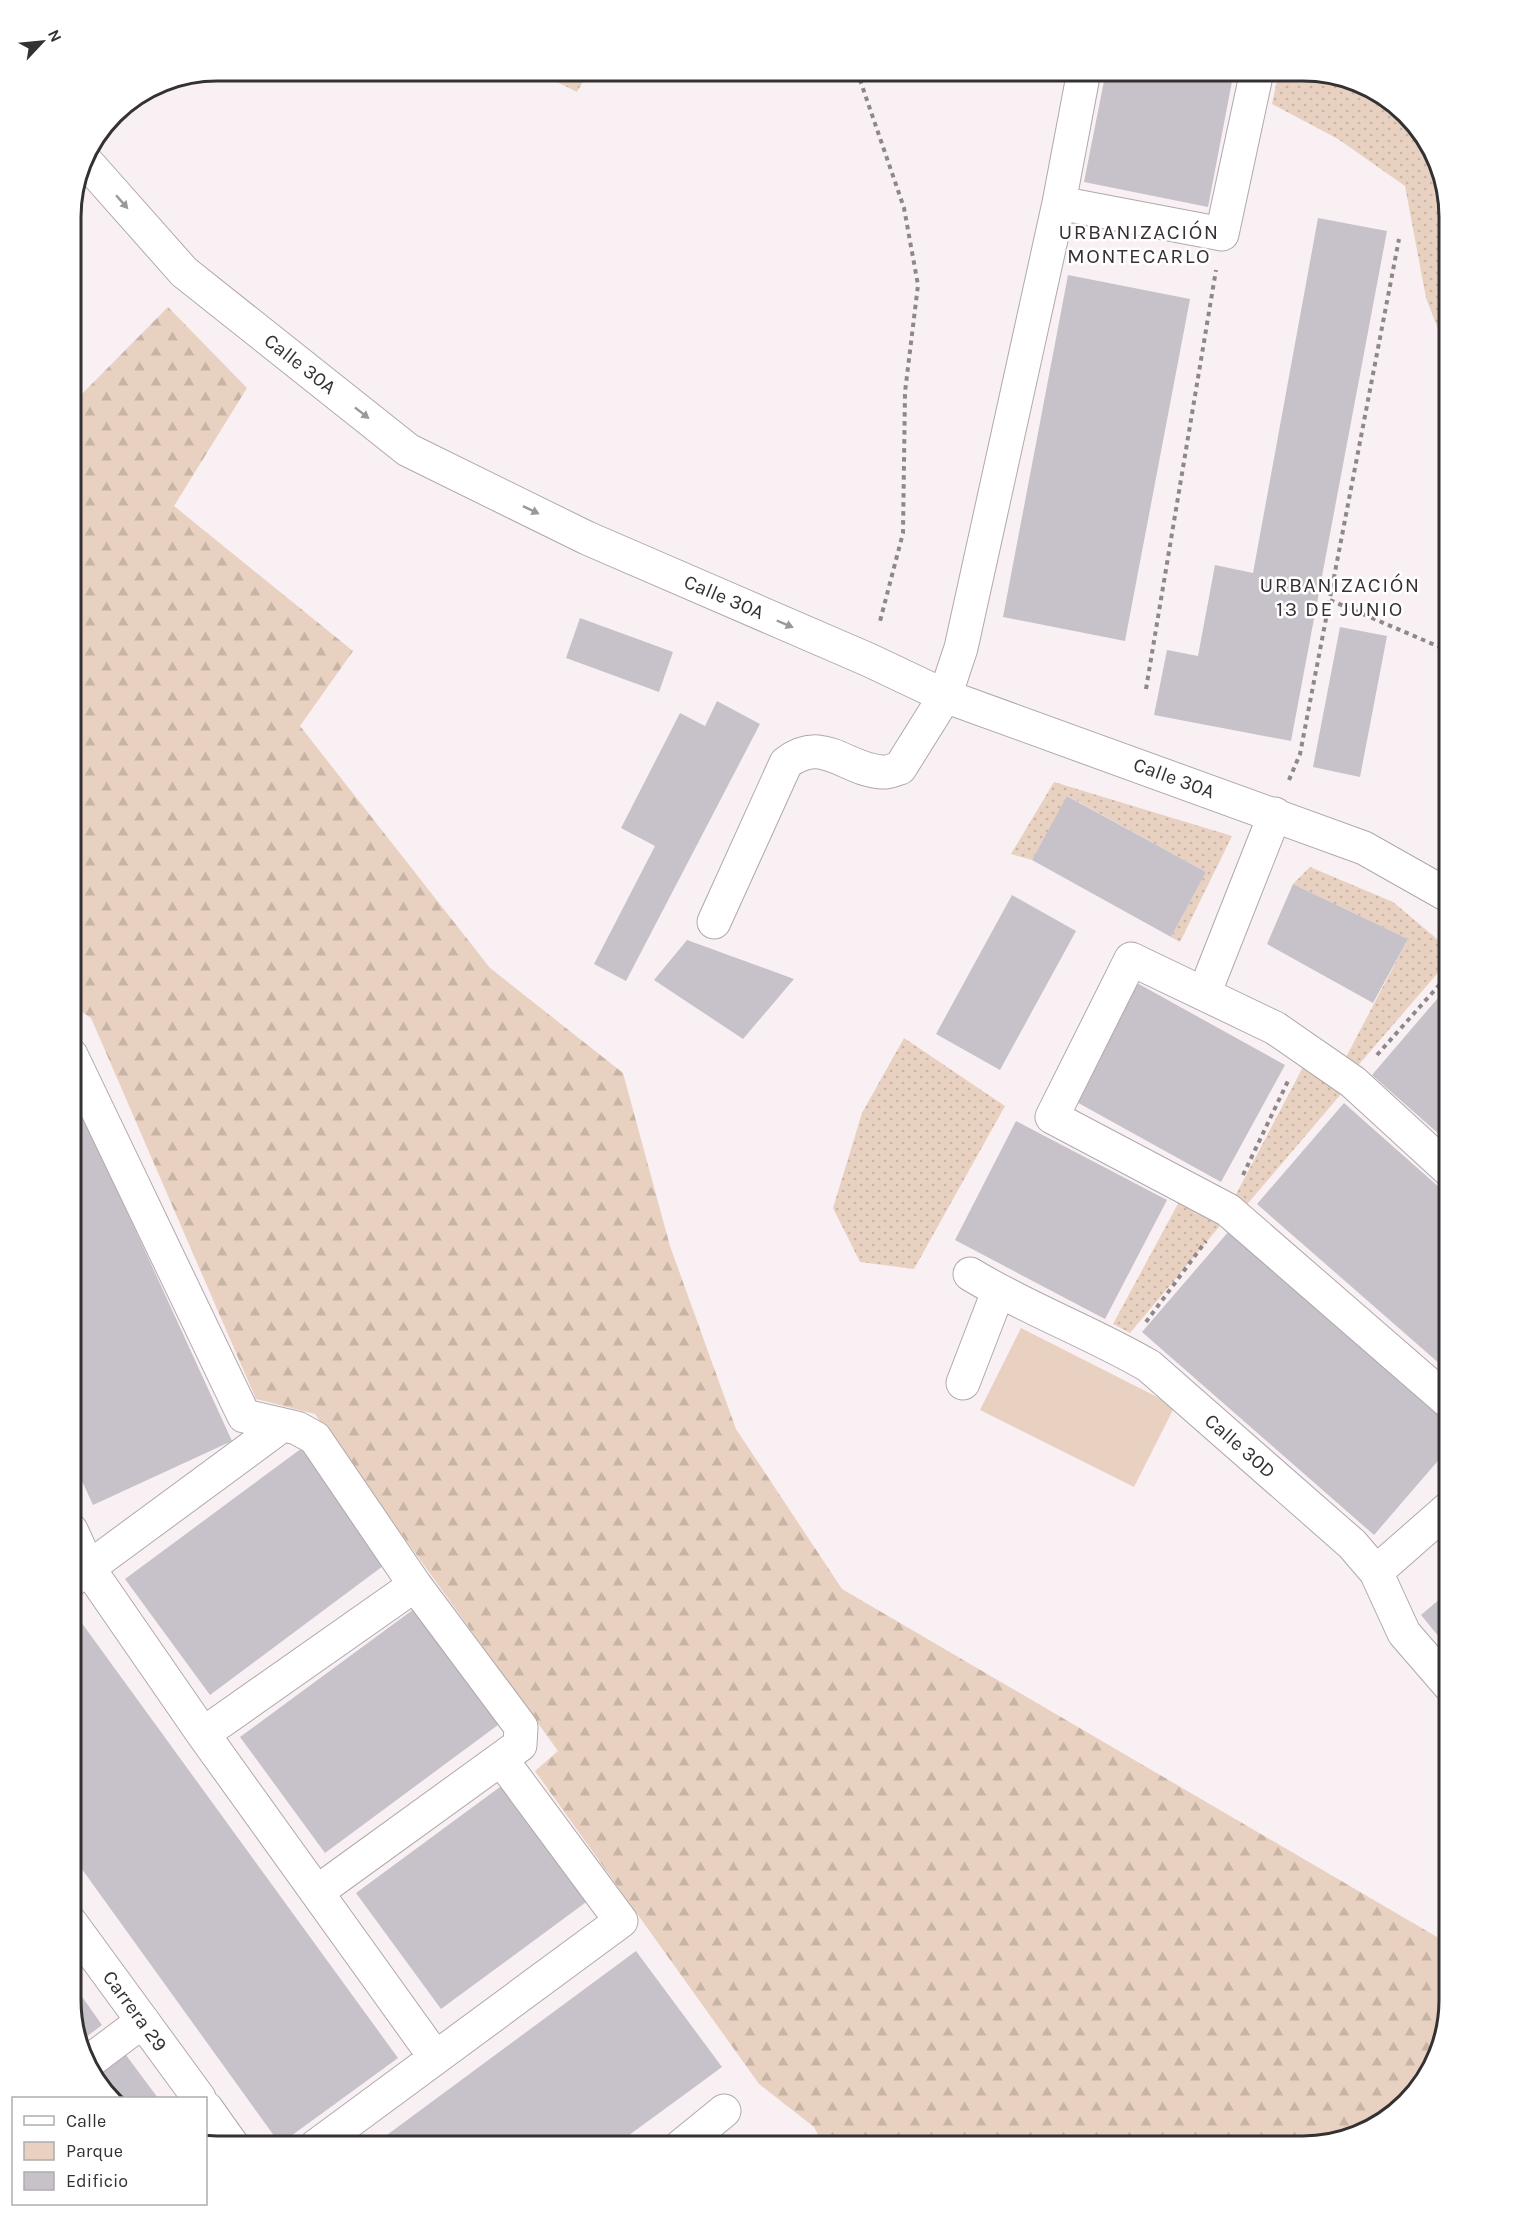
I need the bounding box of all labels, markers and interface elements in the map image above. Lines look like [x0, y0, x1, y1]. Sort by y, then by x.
north arrow [12, 12, 72, 72]
text: N [44, 26, 66, 45]
one-way arrow [115, 194, 128, 209]
district label: URBANIZACIÓN MONTECARLO [1058, 220, 1220, 268]
street label: Calle 30A [260, 329, 340, 399]
one-way arrow [355, 407, 370, 419]
one-way arrow [522, 505, 539, 515]
street label: Calle 30A [681, 570, 767, 624]
district label: URBANIZACIÓN 13 DE JUNIO [1259, 573, 1421, 621]
one-way arrow [777, 619, 795, 629]
street label: Calle 30A [1130, 753, 1218, 803]
street label: Calle 30D [1200, 1409, 1280, 1483]
street label: Carrera 29 [98, 1966, 172, 2056]
legend [12, 2097, 207, 2205]
text: Calle [66, 2110, 106, 2132]
text: Parque [66, 2140, 123, 2162]
text: Edificio [66, 2170, 128, 2192]

